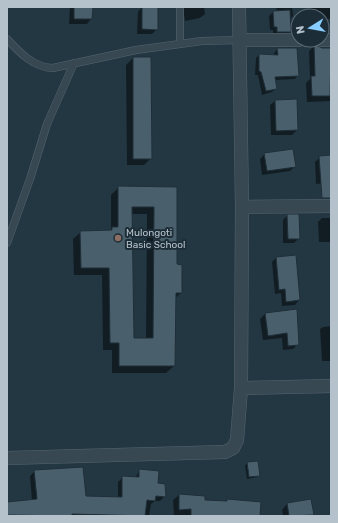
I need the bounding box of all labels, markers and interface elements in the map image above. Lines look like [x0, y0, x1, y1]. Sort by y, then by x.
north arrow [290, 8, 330, 48]
text: N [294, 25, 308, 35]
place label: Mulongoti Basic School [126, 227, 185, 251]
marker: Mulongoti Basic School [113, 233, 123, 243]

